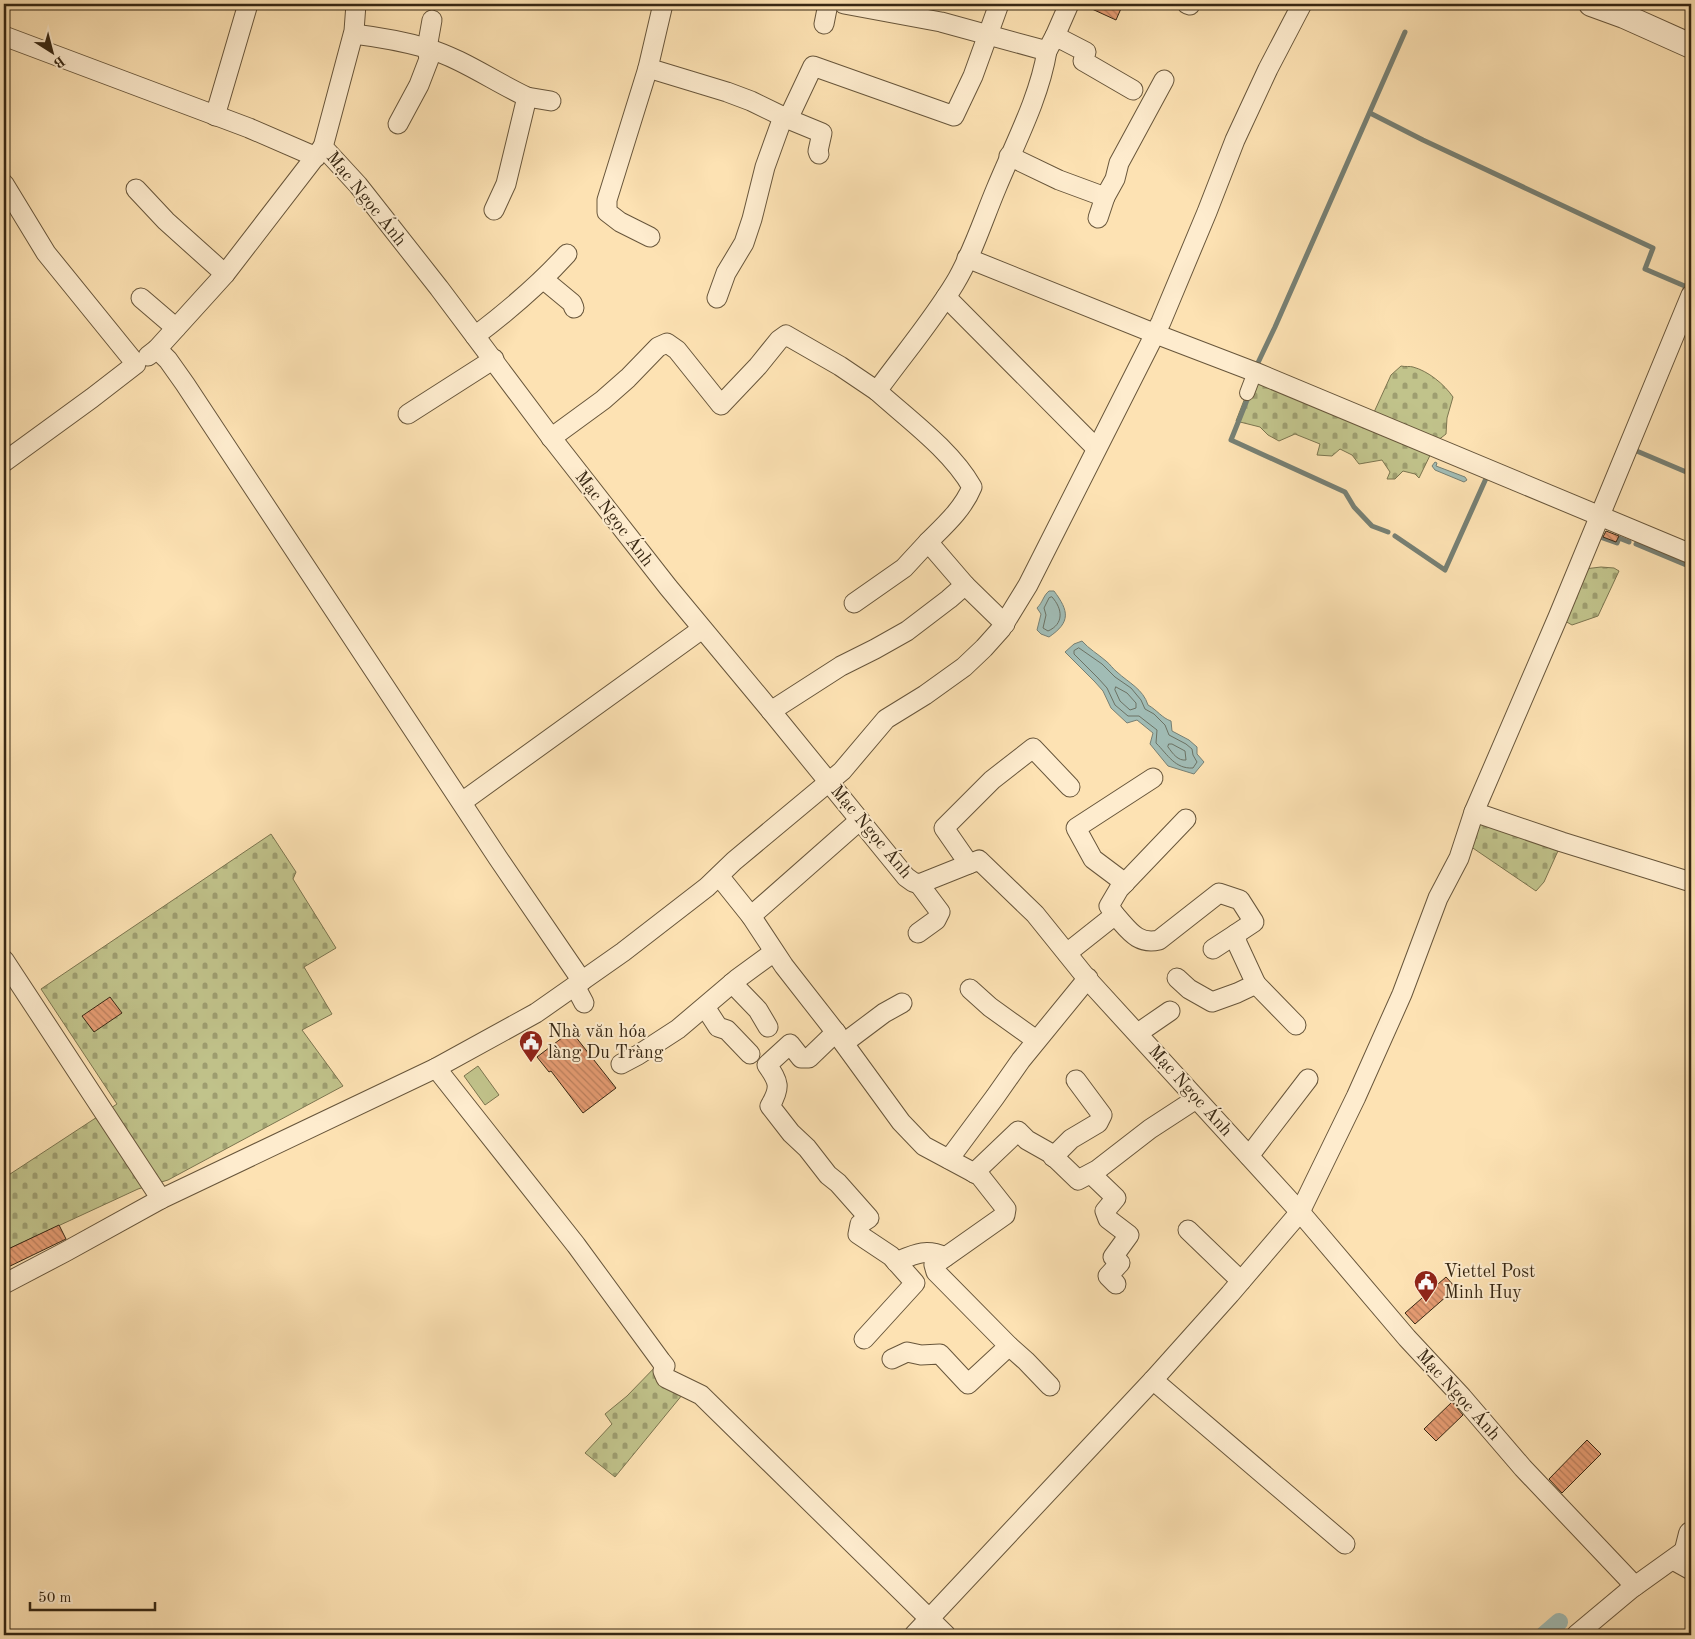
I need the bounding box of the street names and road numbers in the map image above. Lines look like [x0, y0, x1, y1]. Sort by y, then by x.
street label: Mạc Ngọc Ánh [323, 146, 413, 250]
street label: Mạc Ngọc Ánh [571, 465, 660, 570]
street label: Mạc Ngọc Ánh [827, 779, 918, 882]
street label: Mạc Ngọc Ánh [1145, 1039, 1238, 1140]
street label: Mạc Ngọc Ánh [1413, 1343, 1506, 1444]

